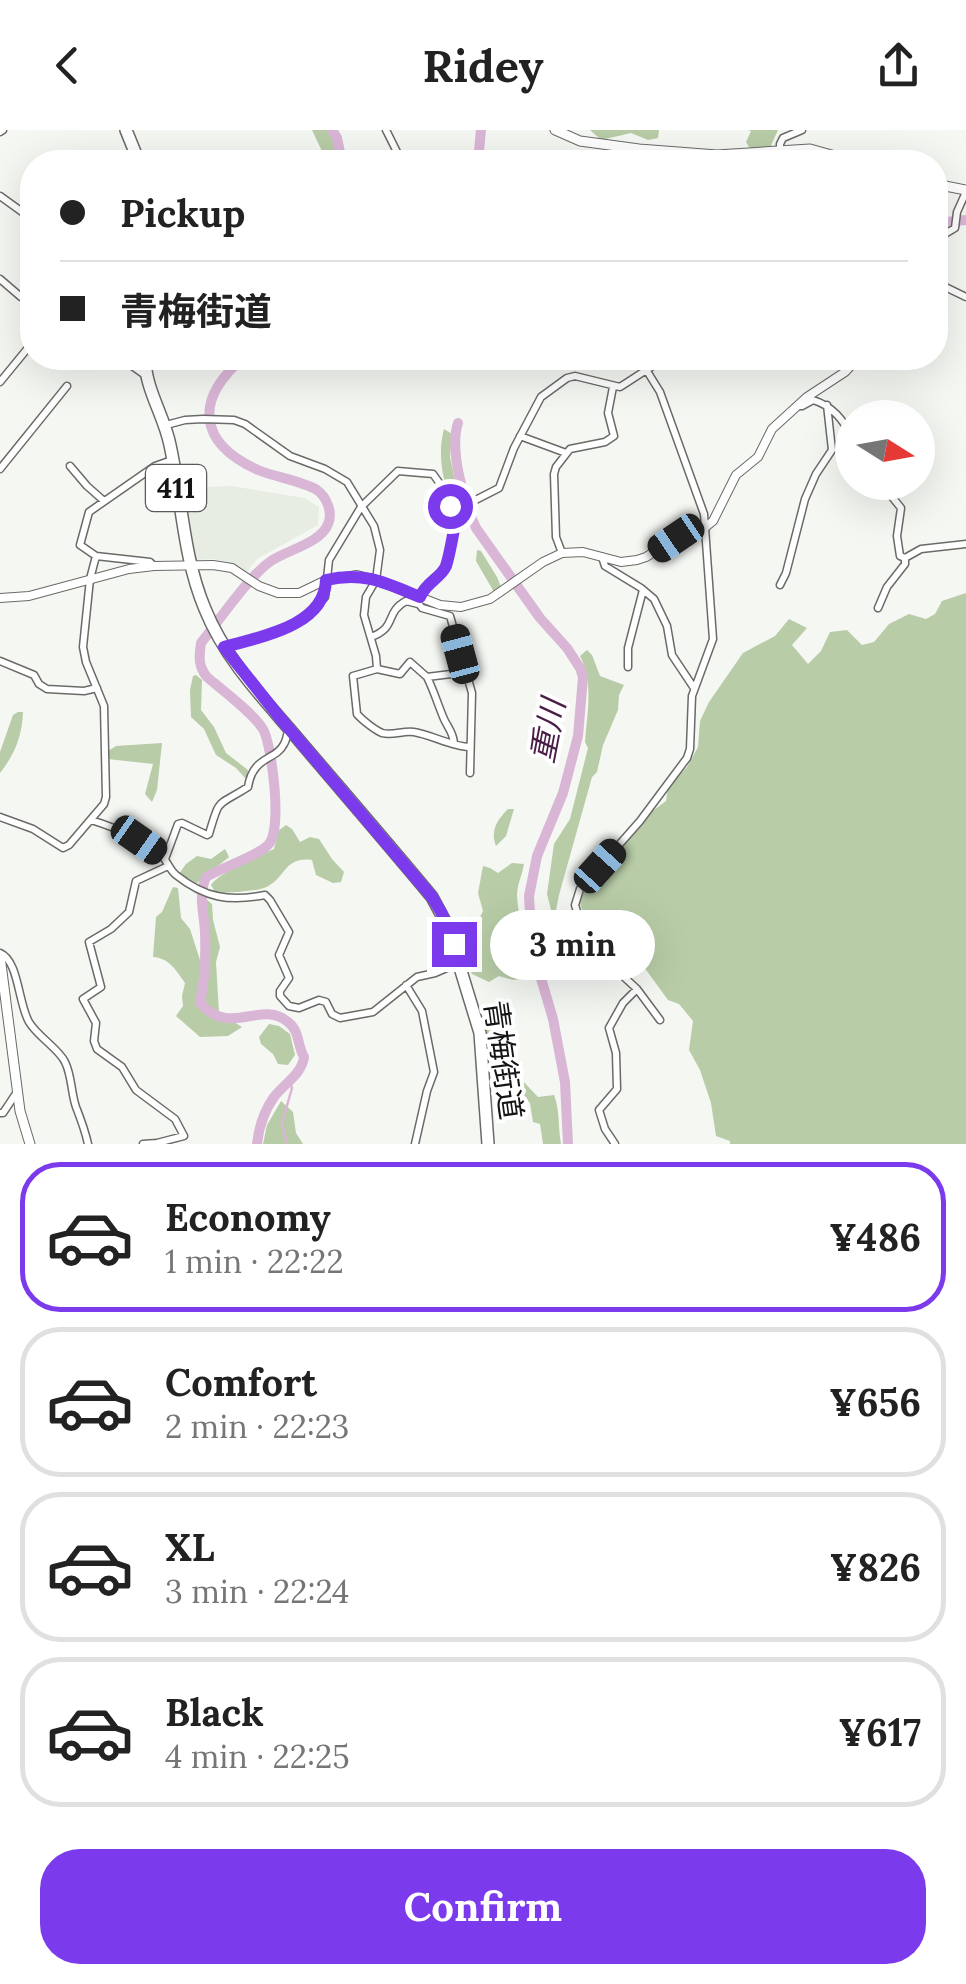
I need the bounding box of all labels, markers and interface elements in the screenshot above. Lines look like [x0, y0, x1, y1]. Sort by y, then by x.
text: Ridey [422, 37, 544, 94]
icon: back [40, 38, 95, 93]
icon: share [871, 38, 926, 93]
text: Pickup [120, 189, 245, 237]
text: 青梅街道 [120, 287, 272, 335]
north arrow [835, 400, 935, 500]
map controls [835, 400, 935, 500]
road number: 411 [146, 465, 206, 511]
route start [428, 484, 473, 529]
car [643, 509, 709, 567]
car [438, 621, 482, 687]
water label: 重川 [521, 693, 574, 766]
car [106, 811, 172, 869]
car [569, 834, 631, 898]
callout: 3 min [489, 909, 654, 979]
route end [432, 922, 477, 967]
text: 3 min [529, 924, 616, 965]
street label: 青梅街道 [477, 998, 531, 1122]
icon: car [45, 1192, 135, 1282]
text: Economy [165, 1193, 331, 1241]
text: ¥486 [829, 1213, 921, 1261]
text: 1 min · 22:22 [165, 1241, 344, 1282]
icon: car [45, 1357, 135, 1447]
text: Comfort [165, 1358, 317, 1406]
text: ¥656 [829, 1378, 921, 1426]
text: 2 min · 22:23 [165, 1406, 349, 1447]
icon: car [45, 1522, 135, 1612]
text: XL [165, 1523, 215, 1571]
text: ¥826 [830, 1543, 921, 1591]
text: 3 min · 22:24 [165, 1571, 349, 1612]
icon: car [45, 1687, 135, 1777]
text: Black [165, 1688, 264, 1736]
text: ¥617 [838, 1708, 921, 1756]
text: 4 min · 22:25 [165, 1736, 350, 1777]
button: Confirm [40, 1849, 926, 1964]

